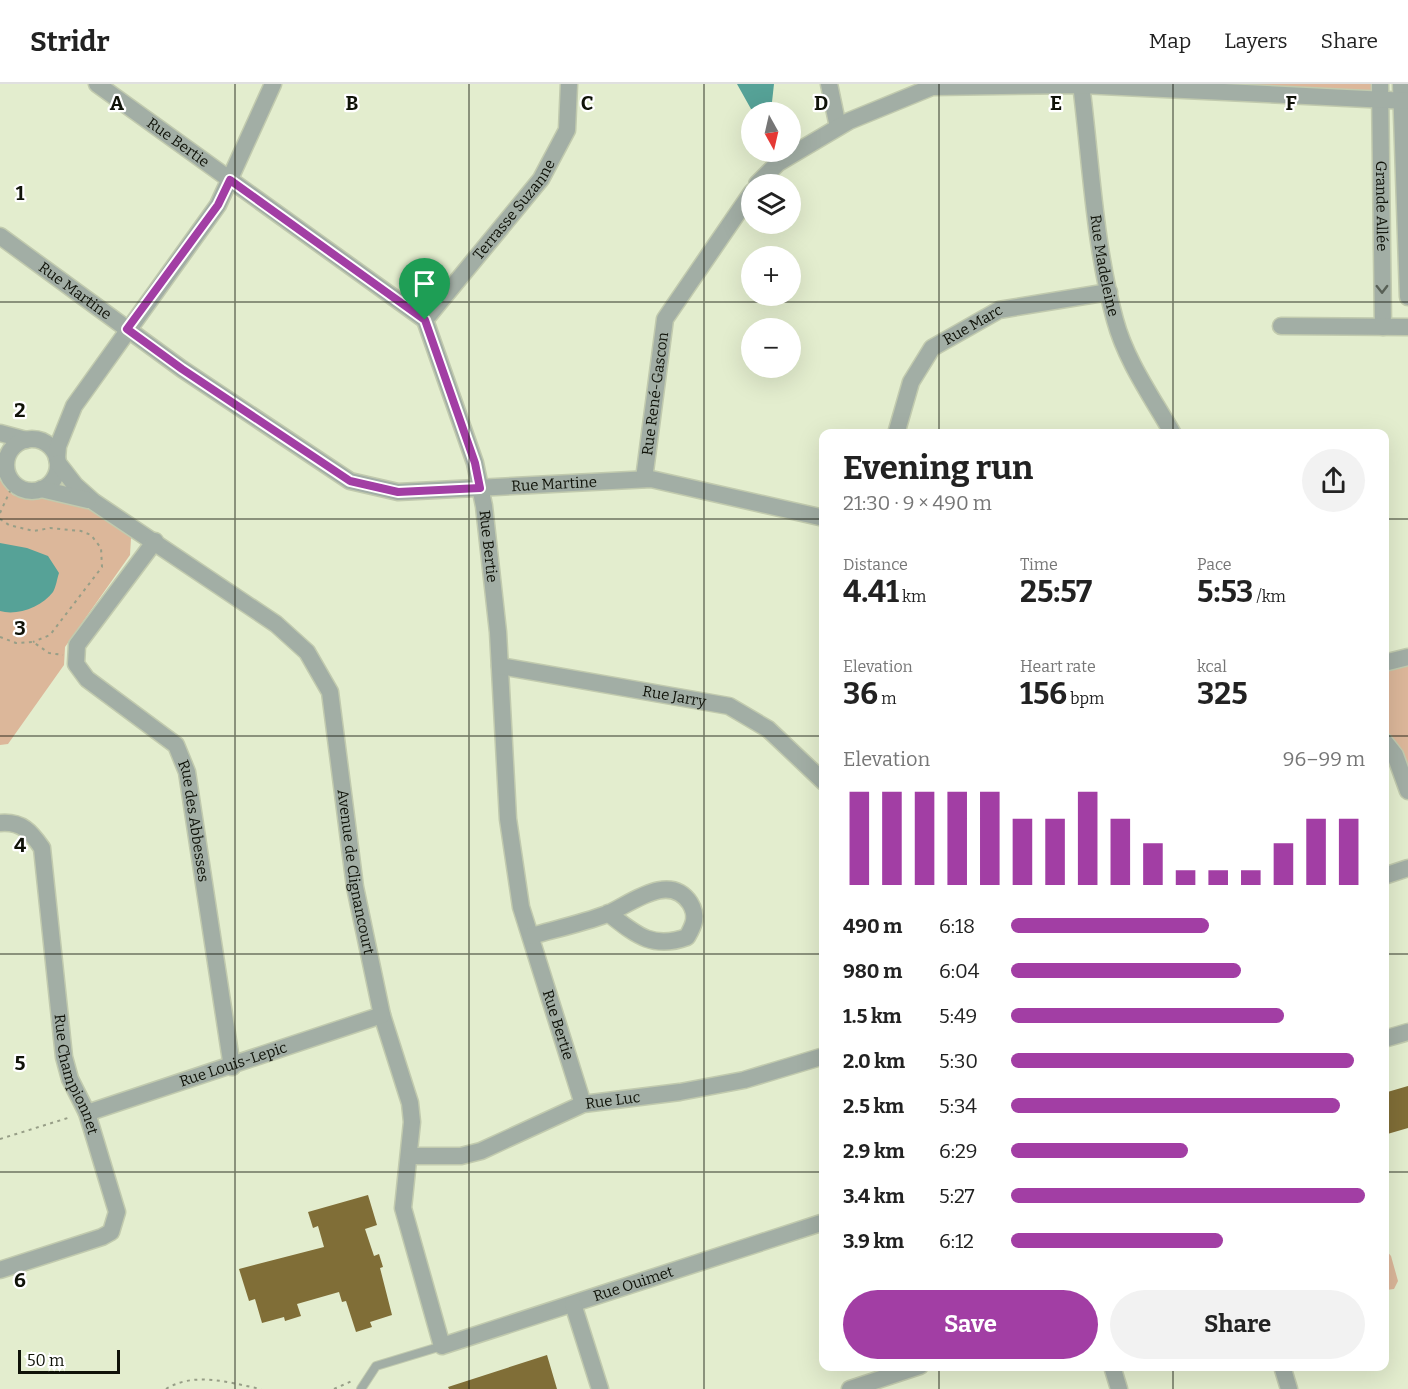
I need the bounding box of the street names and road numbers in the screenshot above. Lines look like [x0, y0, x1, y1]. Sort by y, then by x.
street label: Rue Bertie [143, 114, 213, 171]
street label: Terrasse Suzanne [469, 156, 559, 264]
street label: Grande Allée [1372, 161, 1391, 251]
street label: Rue Madeleine [1086, 213, 1123, 318]
street label: Rue Martine [35, 258, 115, 323]
street label: Rue Marc [940, 301, 1006, 349]
street label: Rue René-Gascon [638, 330, 672, 457]
street label: Rue Martine [511, 473, 598, 495]
street label: Rue Bertie [476, 509, 501, 583]
street label: Rue Jarry [641, 682, 708, 711]
street label: Rue des Abbesses [174, 757, 213, 883]
street label: Avenue de Clignancourt [334, 788, 378, 956]
street label: Rue Bertie [539, 987, 578, 1062]
street label: Rue Championnet [51, 1013, 102, 1137]
street label: Rue Louis-Lepic [177, 1038, 290, 1091]
street label: Rue Luc [584, 1088, 642, 1113]
street label: Rue Ouimet [591, 1262, 676, 1305]

